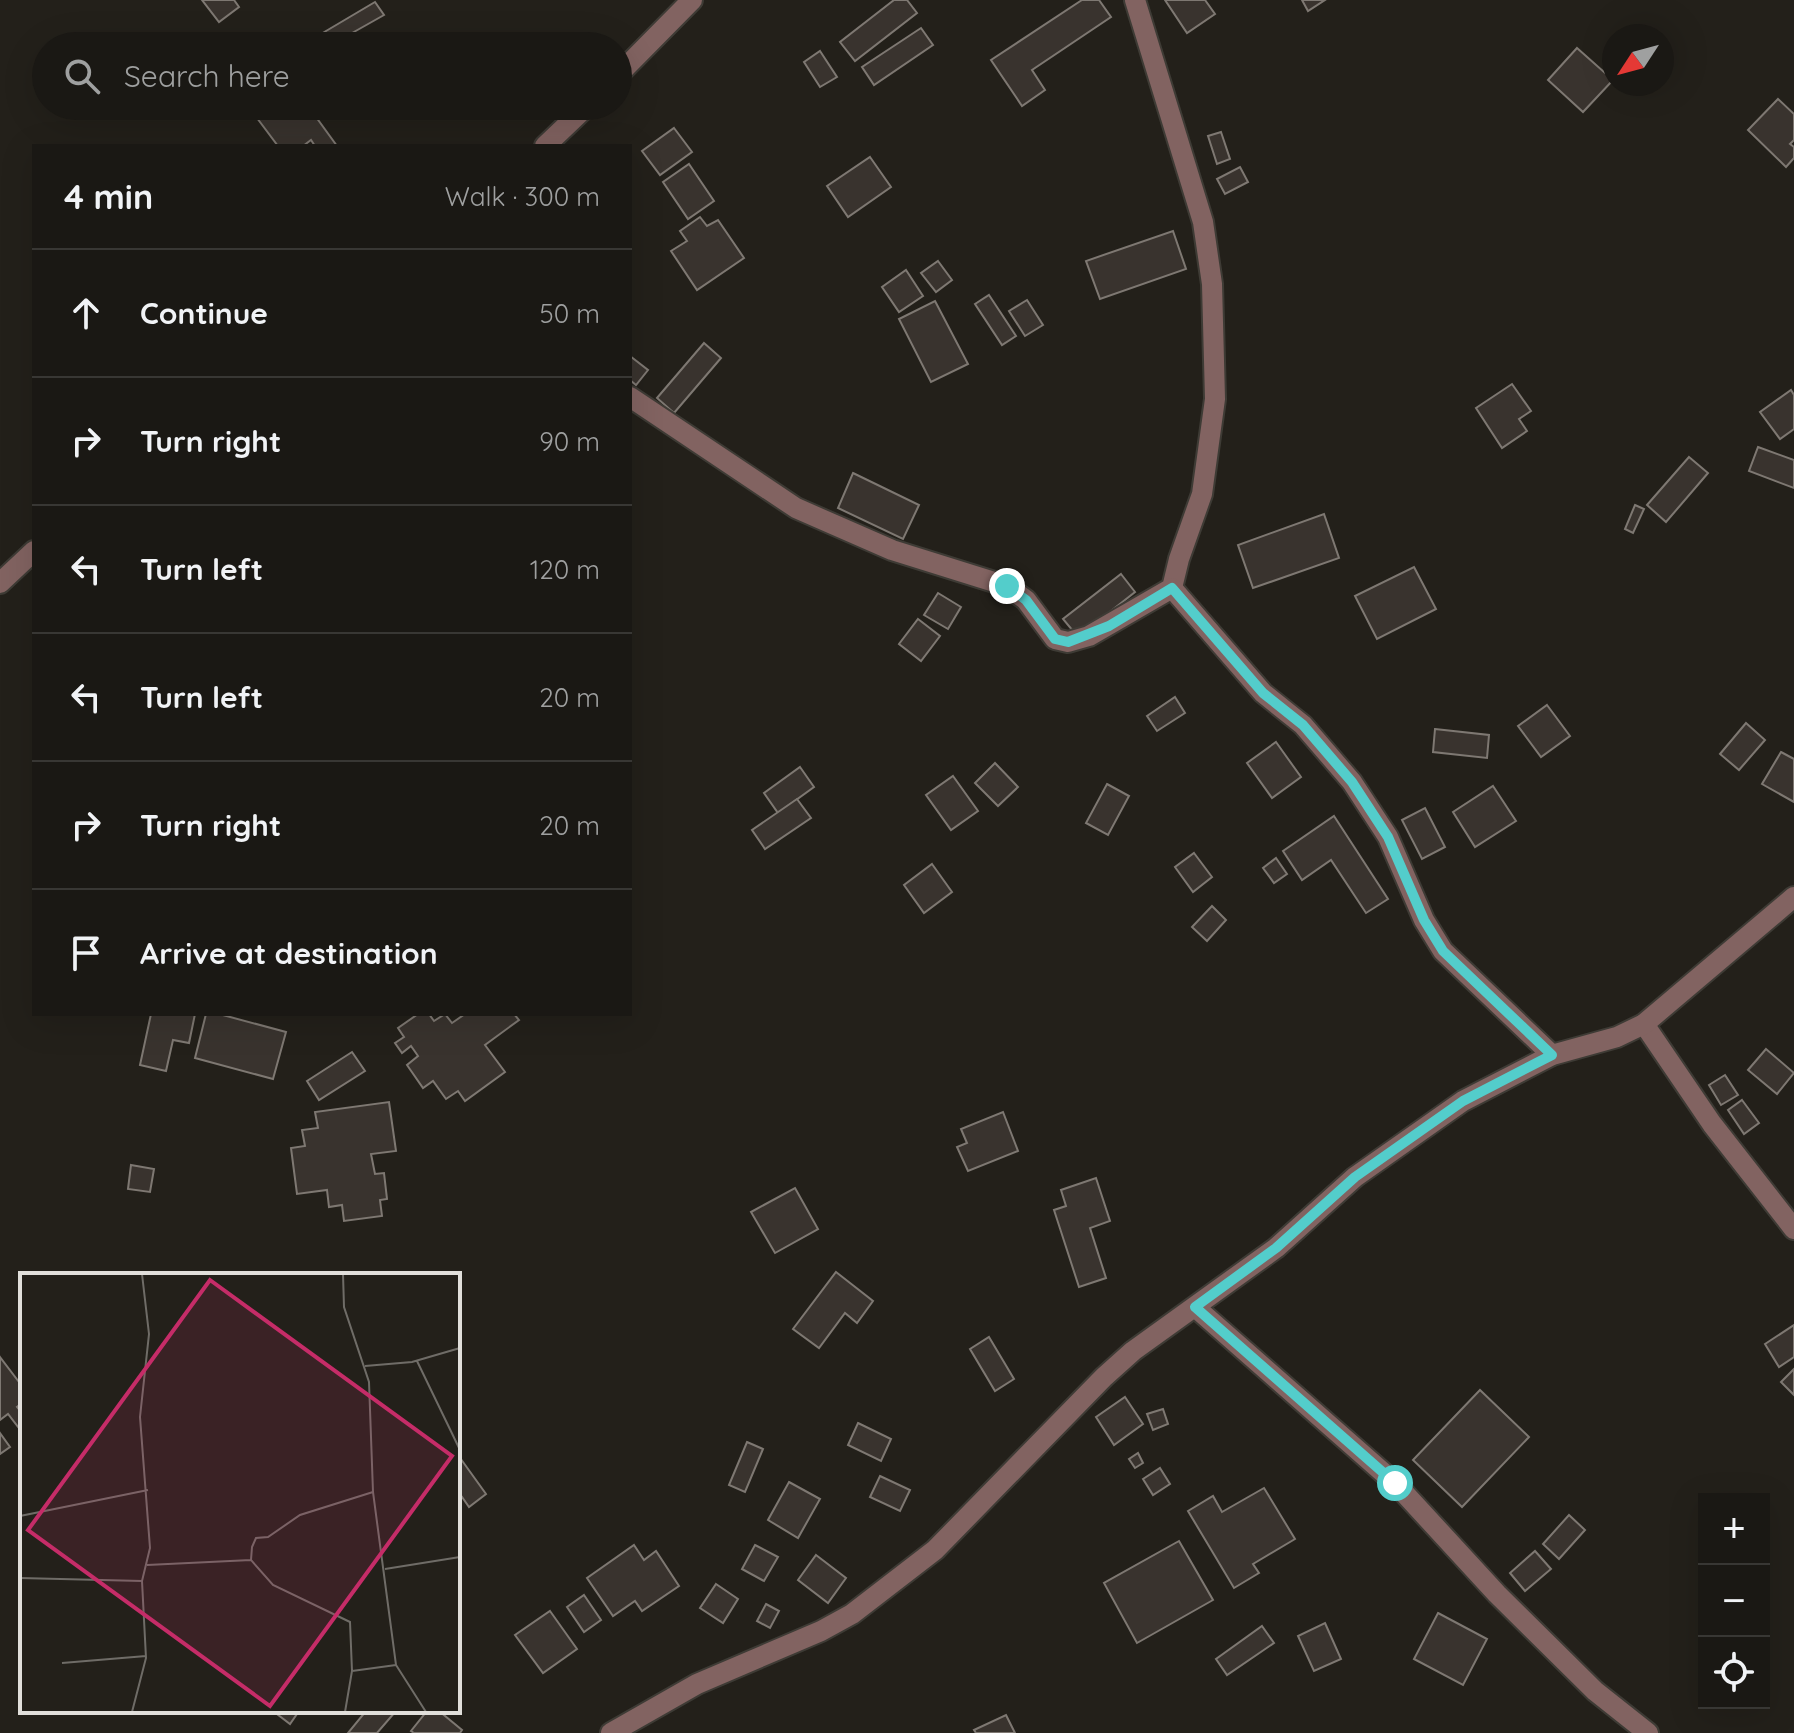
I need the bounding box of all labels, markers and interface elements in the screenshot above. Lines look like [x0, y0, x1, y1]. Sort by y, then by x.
north arrow [1602, 24, 1674, 96]
search box [32, 32, 632, 120]
icon: search [60, 54, 104, 98]
text: Search here [124, 57, 290, 95]
text: 4 min [64, 175, 153, 218]
text: Walk · 300 m [445, 180, 600, 213]
icon: ahead [64, 291, 108, 335]
text: Continue [140, 294, 268, 332]
text: 50 m [540, 297, 600, 330]
icon: right [64, 419, 108, 463]
text: Turn right [140, 422, 281, 460]
text: 90 m [539, 425, 600, 458]
icon: left [64, 547, 108, 591]
text: Turn left [140, 550, 263, 588]
text: 120 m [530, 553, 600, 586]
route end [989, 568, 1025, 604]
icon: left [64, 675, 108, 719]
text: Turn left [140, 678, 263, 716]
text: 20 m [539, 681, 600, 714]
icon: right [64, 803, 108, 847]
text: Turn right [140, 806, 281, 844]
text: 20 m [539, 809, 600, 842]
icon: arrive [64, 931, 108, 975]
text: Arrive at destination [140, 934, 438, 972]
inset map [20, 1273, 460, 1713]
route start [1377, 1465, 1413, 1501]
map controls [1698, 1493, 1770, 1709]
button: + [1698, 1493, 1770, 1565]
button: − [1698, 1565, 1770, 1637]
button: locate [1698, 1637, 1770, 1709]

